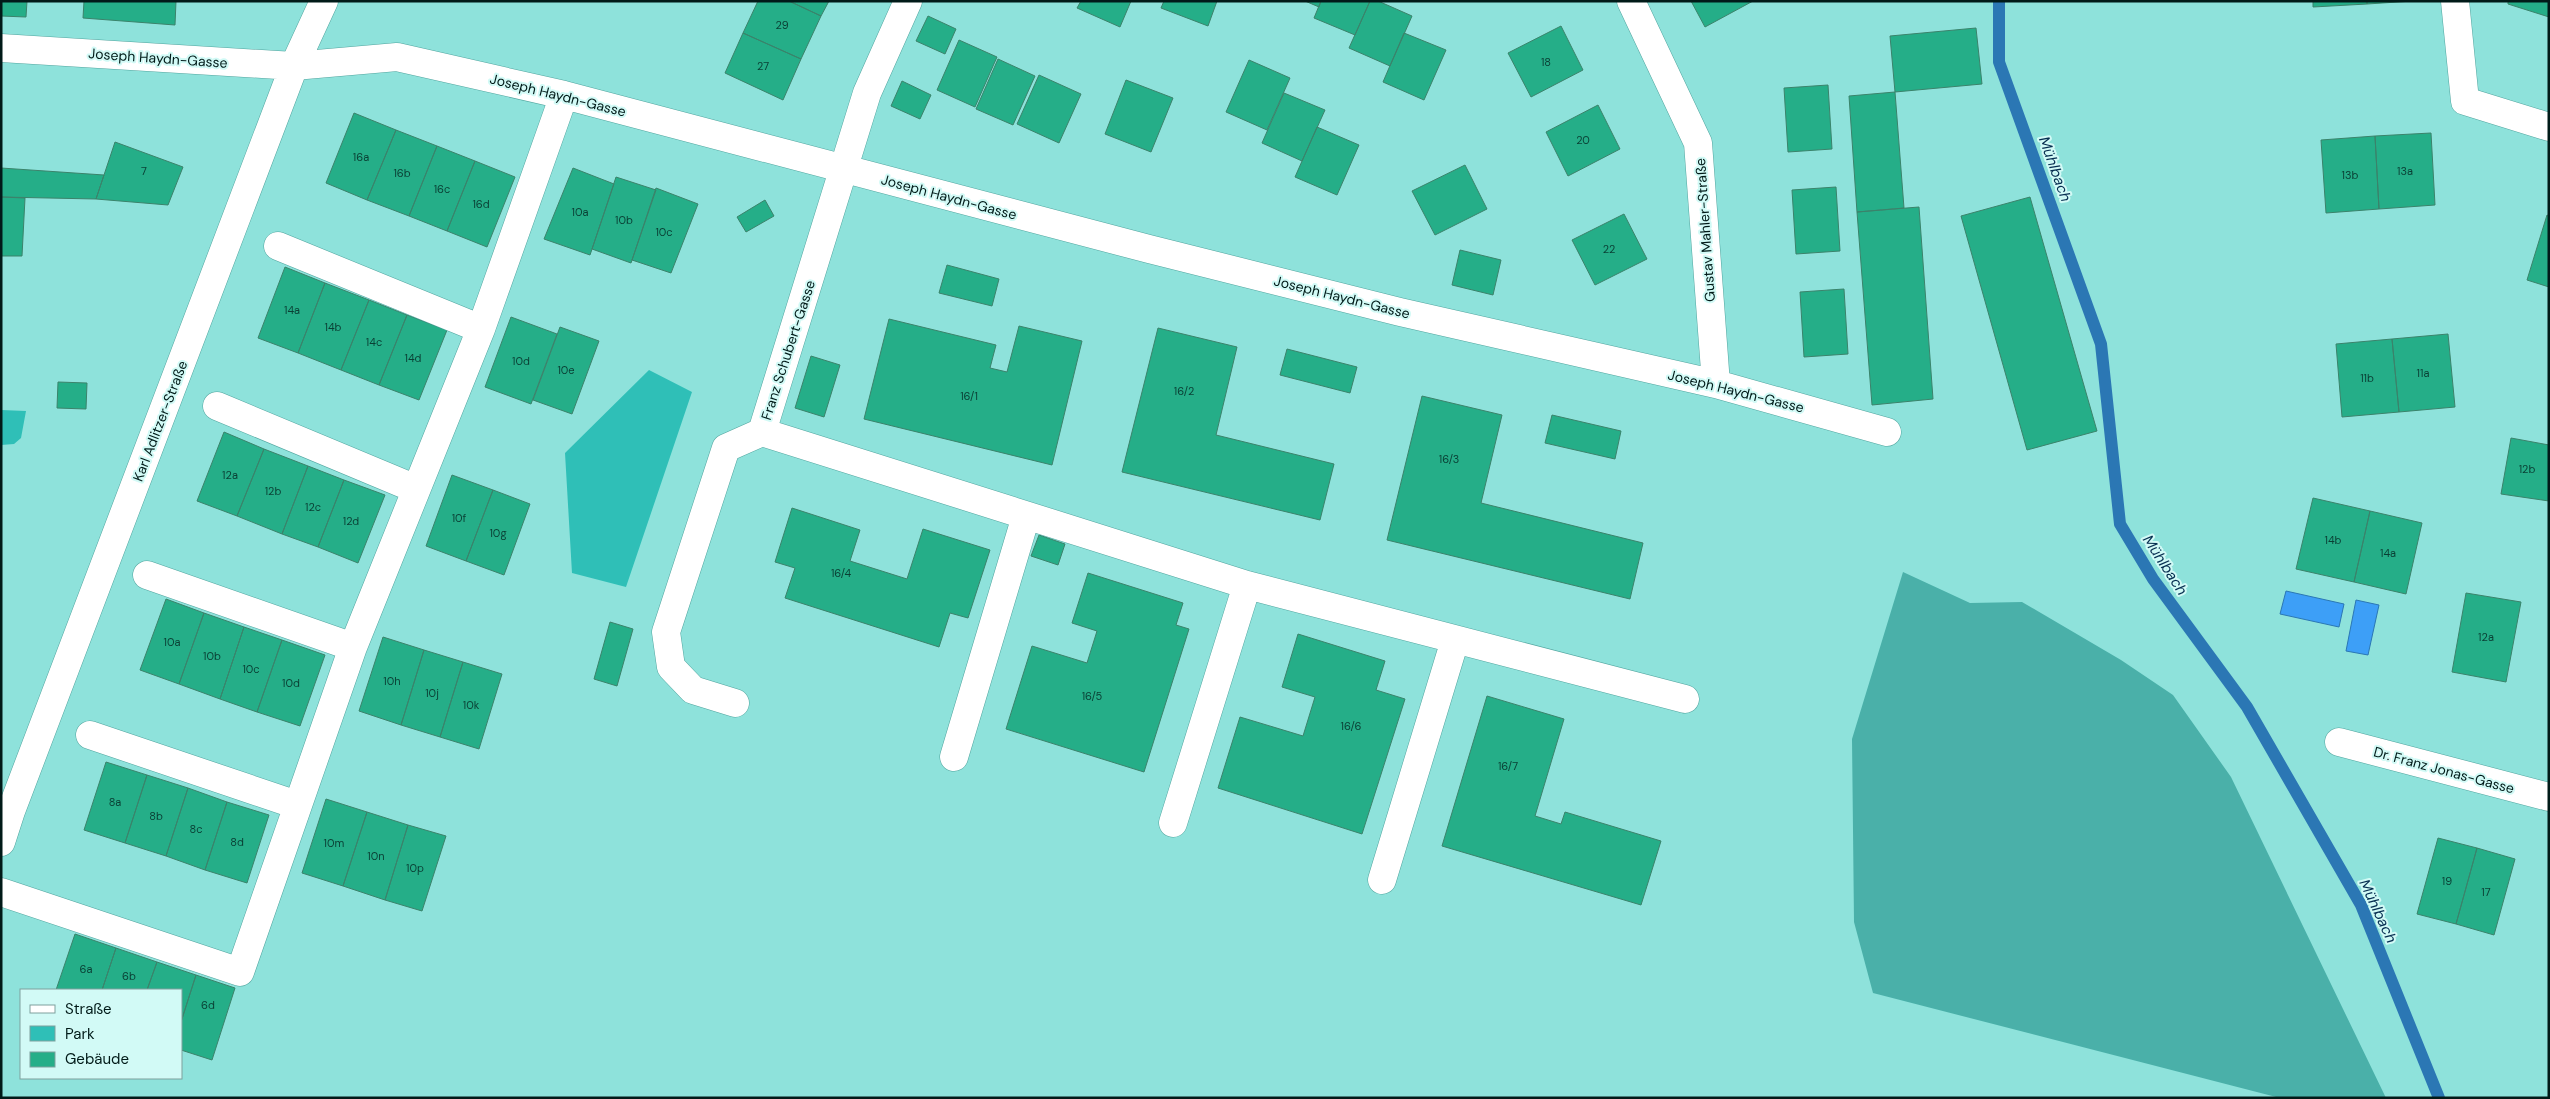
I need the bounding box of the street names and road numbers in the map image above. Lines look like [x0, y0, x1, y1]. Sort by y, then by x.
street label: Joseph Haydn-Gasse [88, 44, 228, 72]
street label: Joseph Haydn-Gasse [488, 69, 628, 121]
street label: Gustav Mahler-Straße [1691, 158, 1719, 302]
street label: Joseph Haydn-Gasse [879, 170, 1019, 224]
street label: Joseph Haydn-Gasse [1272, 271, 1412, 323]
street label: Franz Schubert-Gasse [757, 278, 819, 422]
street label: Karl Adlitzer-Straße [129, 358, 191, 484]
street label: Joseph Haydn-Gasse [1666, 365, 1806, 417]
street label: Dr. Franz Jonas-Gasse [2372, 743, 2516, 797]

